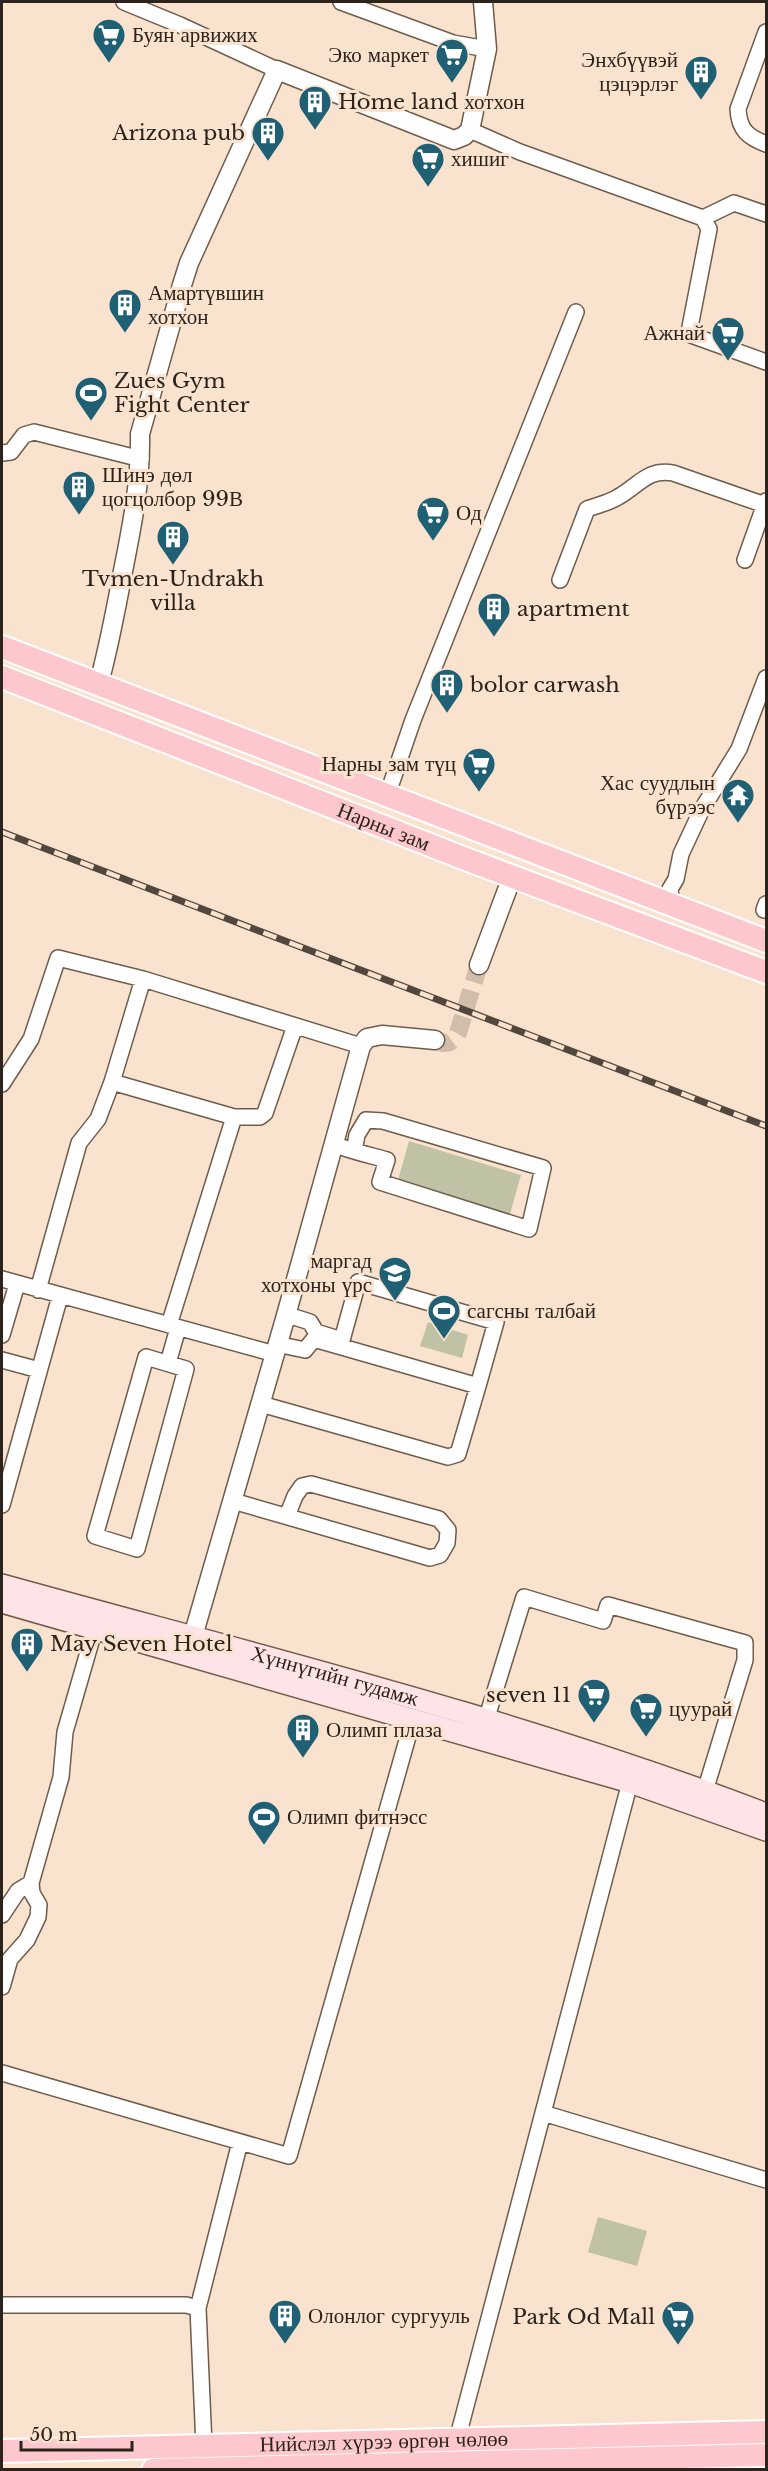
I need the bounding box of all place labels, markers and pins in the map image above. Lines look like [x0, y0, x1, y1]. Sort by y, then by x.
supermarket icon: Буян арвижих [91, 17, 127, 64]
place label: Буян арвижих [132, 22, 258, 48]
supermarket icon: Эко маркет [434, 37, 470, 84]
place label: Эко маркет [328, 42, 429, 68]
place label: Энхбүүвэй цэцэрлэг [581, 47, 678, 97]
building icon: Энхбүүвэй цэцэрлэг [683, 54, 719, 101]
building icon: Home land хотхон [297, 84, 333, 131]
place label: Home land хотхон [338, 89, 525, 115]
building icon: Arizona pub [250, 115, 286, 162]
place label: Arizona pub [111, 120, 245, 146]
supermarket icon: хишиг [410, 141, 446, 188]
place label: хишиг [451, 146, 509, 172]
place label: Амартүвшин хотхон [148, 280, 264, 330]
building icon: Амартүвшин хотхон [107, 287, 143, 334]
supermarket icon: Ажнай [710, 315, 746, 362]
place label: Ажнай [644, 320, 705, 346]
place label: Zues Gym Fight Center [114, 368, 250, 418]
sports icon: Zues Gym Fight Center [73, 375, 109, 422]
place label: Шинэ дөл цогцолбор 99В [102, 462, 243, 512]
building icon: Шинэ дөл цогцолбор 99В [61, 469, 97, 516]
supermarket icon: Од [415, 495, 451, 542]
place label: Од [456, 500, 482, 526]
building icon: Tvmen-Undrakh villa [155, 519, 191, 566]
place label: Tvmen-Undrakh villa [82, 566, 264, 616]
building icon: apartment [476, 591, 512, 638]
place label: apartment [517, 596, 630, 622]
building icon: bolor carwash [429, 667, 465, 714]
place label: bolor carwash [469, 672, 620, 698]
supermarket icon: Нарны зам түц [461, 746, 497, 793]
place label: Нарны зам түц [322, 751, 456, 777]
place label: Хас суудлын бүрээс [600, 770, 715, 820]
temple icon: Хас суудлын бүрээс [720, 777, 756, 824]
place label: маргад хотхоны үрс [261, 1248, 372, 1298]
school or university icon: маргад хотхоны үрс [377, 1255, 413, 1302]
sports icon: сагсны талбай [426, 1293, 462, 1340]
place label: сагсны талбай [467, 1298, 596, 1324]
building icon: May Seven Hotel [9, 1626, 45, 1673]
place label: May Seven Hotel [50, 1631, 233, 1657]
supermarket icon: seven 11 [576, 1677, 612, 1724]
place label: seven 11 [486, 1682, 571, 1708]
supermarket icon: цуурай [628, 1691, 664, 1738]
place label: цуурай [669, 1696, 732, 1722]
building icon: Олимп плаза [285, 1712, 321, 1759]
place label: Олимп плаза [326, 1717, 443, 1743]
sports icon: Олимп фитнэсс [246, 1799, 282, 1846]
place label: Олимп фитнэсс [287, 1804, 427, 1830]
building icon: Олонлог сургууль [267, 2298, 303, 2345]
supermarket icon: Park Od Mall [660, 2299, 696, 2346]
place label: Олонлог сургууль [308, 2303, 470, 2329]
place label: Park Od Mall [512, 2304, 655, 2330]

